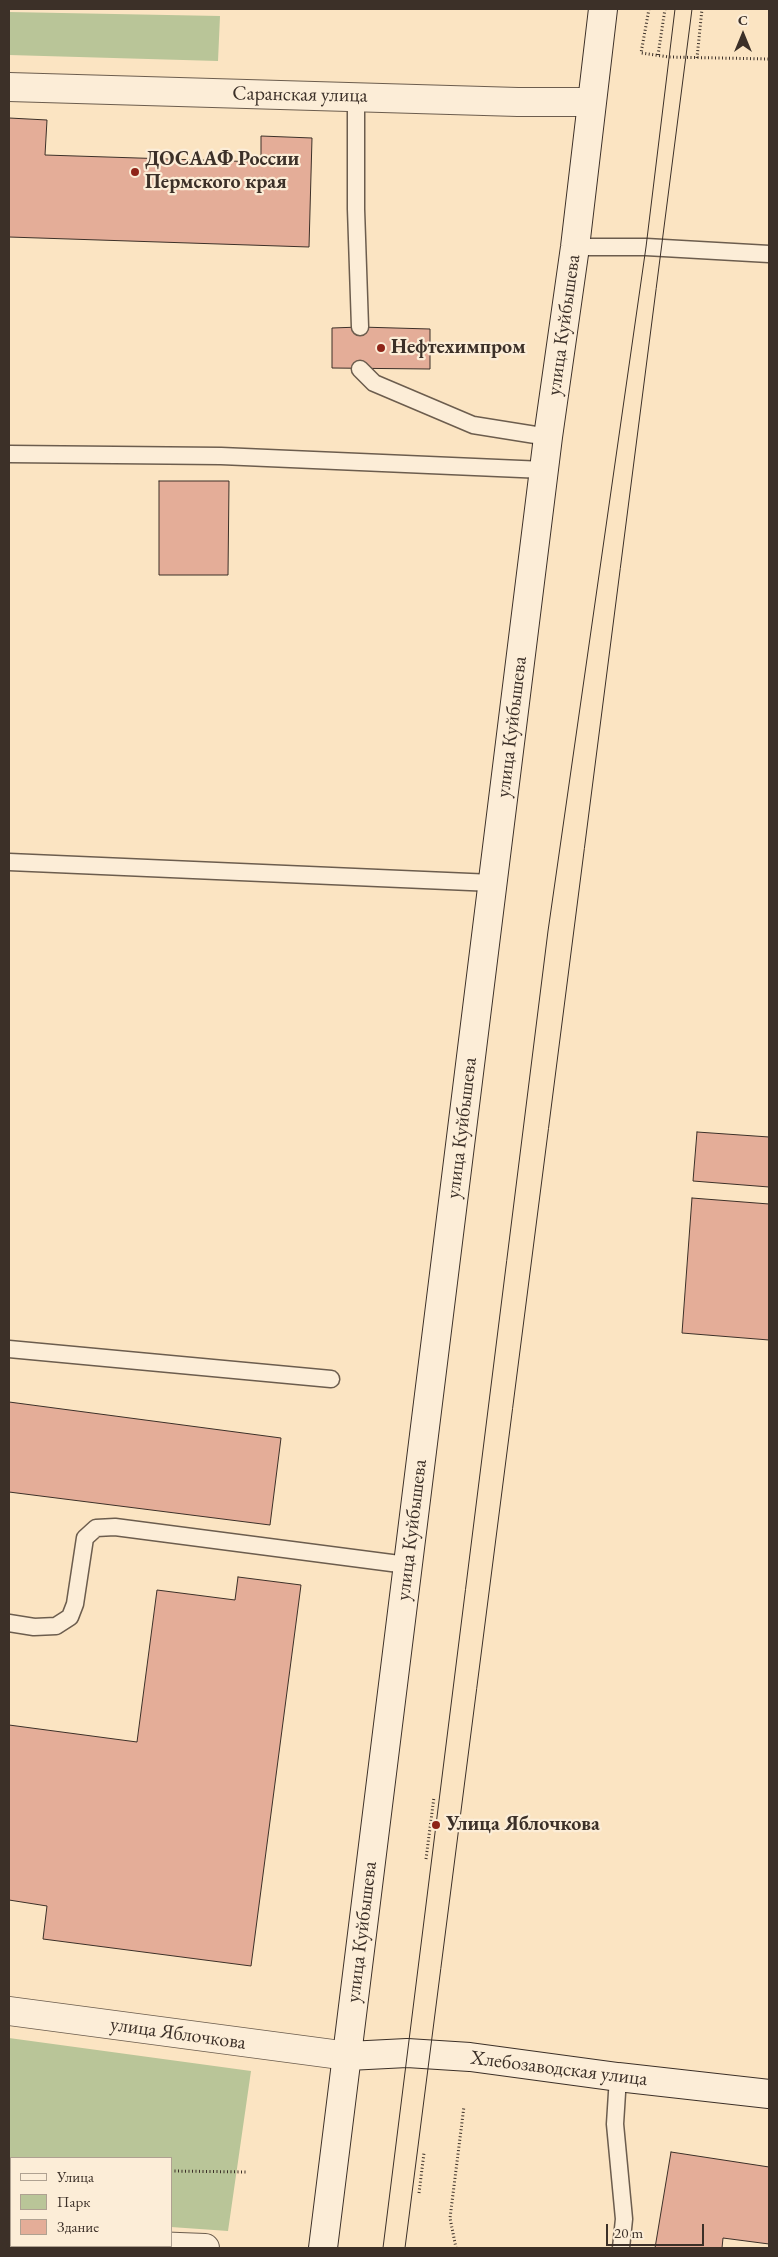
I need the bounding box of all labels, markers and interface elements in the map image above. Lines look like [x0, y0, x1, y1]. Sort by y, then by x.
north arrow [718, 10, 768, 60]
text: С [738, 11, 748, 29]
street label: Саранская улица [232, 82, 368, 108]
place label: ДОСААФ России Пермского края [145, 148, 299, 195]
marker: ДОСААФ России Пермского края [129, 166, 141, 178]
street label: улица Куйбышева [542, 253, 586, 397]
place label: Нефтехимпром [391, 336, 526, 360]
marker: Нефтехимпром [375, 342, 387, 354]
street label: улица Куйбышева [491, 655, 533, 799]
street label: улица Куйбышева [441, 1056, 483, 1200]
street label: улица Куйбышева [391, 1458, 433, 1602]
place label: Улица Яблочкова [446, 1813, 600, 1837]
marker: Улица Яблочкова [430, 1819, 442, 1831]
street label: улица Куйбышева [341, 1860, 383, 2004]
street label: улица Яблочкова [109, 2013, 247, 2055]
street label: Хлебозаводская улица [469, 2046, 649, 2092]
legend [10, 2157, 172, 2247]
text: Улица [57, 2167, 94, 2186]
text: Парк [57, 2192, 90, 2211]
scale bar [608, 2214, 706, 2246]
text: Здание [57, 2217, 99, 2236]
text: 20 m [614, 2223, 643, 2242]

